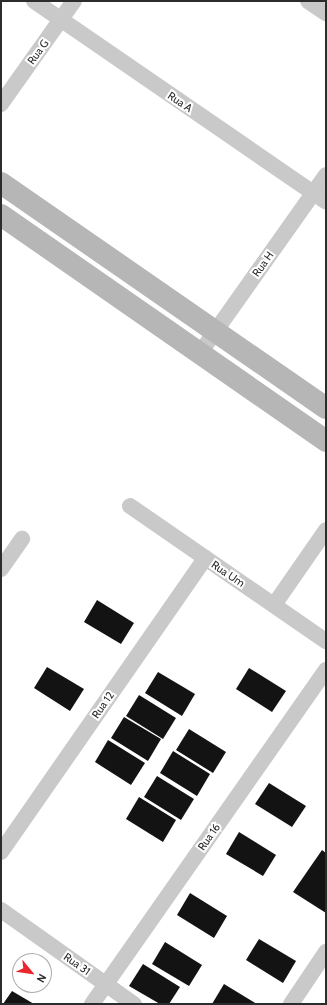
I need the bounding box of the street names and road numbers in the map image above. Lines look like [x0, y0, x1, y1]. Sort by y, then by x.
street label: Rua G [25, 37, 51, 67]
street label: Rua A [165, 89, 195, 115]
street label: Rua H [249, 249, 277, 279]
street label: Rua Um [209, 558, 247, 590]
street label: Rua 12 [89, 689, 117, 721]
street label: Rua 16 [195, 821, 223, 853]
street label: Rua 31 [61, 950, 93, 978]

